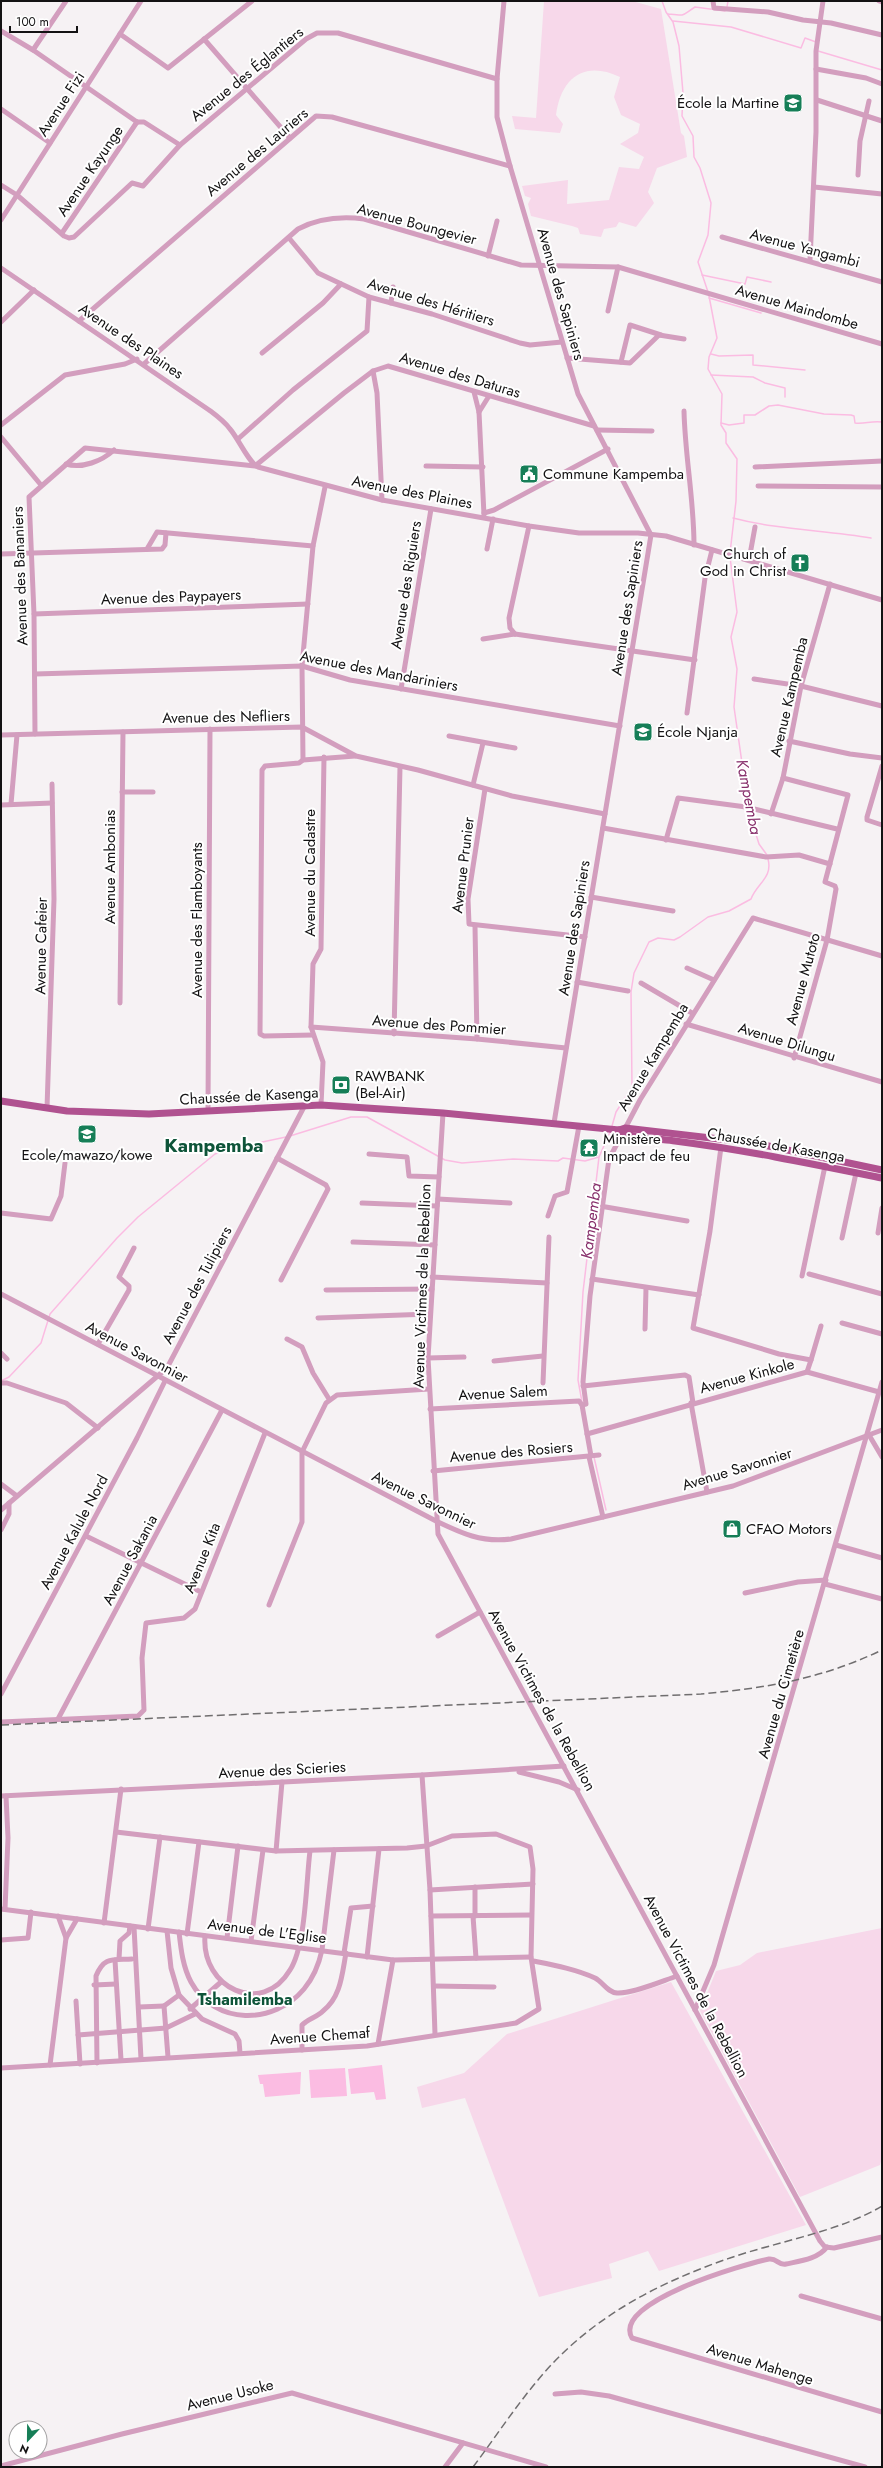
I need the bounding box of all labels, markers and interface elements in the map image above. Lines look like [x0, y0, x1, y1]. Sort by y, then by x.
scale bar [10, 8, 77, 34]
text: 100 m [16, 13, 49, 31]
street label: Avenue des Églantiers [186, 21, 308, 127]
street label: Avenue Fizi [32, 67, 90, 141]
place label: École la Martine [677, 92, 779, 114]
school or university icon: École la Martine [782, 92, 804, 114]
street label: Avenue des Lauriers [201, 102, 313, 202]
street label: Avenue Kayunge [51, 121, 129, 221]
street label: Avenue Boungevier [355, 197, 480, 251]
street label: Avenue Yangambi [748, 223, 862, 273]
street label: Avenue des Sapiniers [532, 225, 590, 363]
street label: Avenue des Héritiers [365, 272, 497, 332]
street label: Avenue Maindombe [733, 279, 861, 335]
street label: Avenue des Plaines [74, 298, 188, 384]
street label: Avenue des Daturas [397, 346, 523, 404]
public building icon: Commune Kampemba [518, 463, 540, 485]
place label: Commune Kampemba [543, 463, 684, 485]
street label: Avenue des Plaines [350, 470, 474, 514]
street label: Avenue des Bananiers [7, 506, 33, 646]
street label: Avenue des Riguiers [385, 519, 427, 651]
street label: Avenue des Sapiniers [605, 539, 649, 677]
place label: Church of God in Christ [700, 543, 787, 582]
church icon: Church of God in Christ [789, 552, 811, 574]
street label: Avenue des Paypayers [100, 584, 242, 610]
street label: Avenue Kampemba [765, 635, 813, 759]
street label: Avenue des Mandariniers [298, 645, 460, 697]
street label: Avenue des Nefliers [162, 705, 290, 729]
school or university icon: École Njanja [632, 721, 654, 743]
place label: École Njanja [657, 721, 738, 743]
water label: Kampemba [730, 757, 768, 837]
street label: Avenue du Cadastre [299, 809, 321, 937]
street label: Avenue Ambonias [99, 810, 121, 924]
street label: Avenue Prunier [446, 815, 480, 914]
street label: Avenue des Flamboyants [186, 842, 208, 998]
street label: Avenue des Sapiniers [552, 859, 596, 997]
street label: Avenue Cafeier [29, 896, 53, 995]
street label: Avenue Mutoto [780, 930, 826, 1028]
street label: Avenue Kampemba [612, 999, 694, 1115]
street label: Avenue des Pommier [371, 1009, 508, 1041]
street label: Avenue Dilungu [736, 1017, 838, 1067]
place label: RAWBANK (Bel-Air) [355, 1065, 425, 1104]
bank icon: RAWBANK (Bel-Air) [330, 1074, 352, 1096]
street label: Chaussée de Kasenga [179, 1081, 319, 1111]
street label: Chaussée de Kasenga [706, 1122, 846, 1168]
school or university icon: Ecole/mawazo/kowe [76, 1123, 98, 1145]
place label: Ministère Impact de feu [603, 1128, 690, 1167]
district label: Kampemba [164, 1132, 264, 1159]
temple icon: Ministère Impact de feu [578, 1137, 600, 1159]
place label: Ecole/mawazo/kowe [22, 1144, 153, 1166]
water label: Kampemba [575, 1182, 607, 1260]
street label: Avenue Victimes de la Rebellion [407, 1183, 437, 1389]
street label: Avenue des Tulipiers [157, 1222, 237, 1348]
street label: Avenue Savonnier [82, 1316, 193, 1389]
street label: Avenue Kinkole [697, 1353, 797, 1399]
street label: Avenue Salem [458, 1380, 548, 1406]
street label: Avenue des Rosiers [449, 1436, 573, 1468]
street label: Avenue Savonnier [679, 1442, 795, 1496]
street label: Avenue Savonnier [368, 1465, 481, 1535]
street label: Avenue Kalule Nord [34, 1471, 114, 1593]
street label: Avenue Sakania [97, 1511, 163, 1609]
shop icon: CFAO Motors [721, 1518, 743, 1540]
place label: CFAO Motors [746, 1518, 832, 1540]
street label: Avenue Kita [178, 1519, 226, 1597]
street label: Avenue Victimes de la Rebellion [483, 1605, 601, 1795]
street label: Avenue du Cimetière [752, 1626, 810, 1761]
street label: Avenue des Scieries [218, 1756, 346, 1784]
street label: Avenue Victimes de la Rebellion [638, 1890, 754, 2082]
street label: Avenue de L'Eglise [206, 1913, 328, 1949]
district label: Tshamilemba [197, 1988, 293, 2011]
street label: Avenue Chemaf [269, 2021, 372, 2050]
street label: Avenue Mahenge [704, 2337, 816, 2391]
street label: Avenue Usoke [184, 2374, 276, 2416]
north arrow [8, 2420, 48, 2460]
text: N [17, 2440, 31, 2458]

